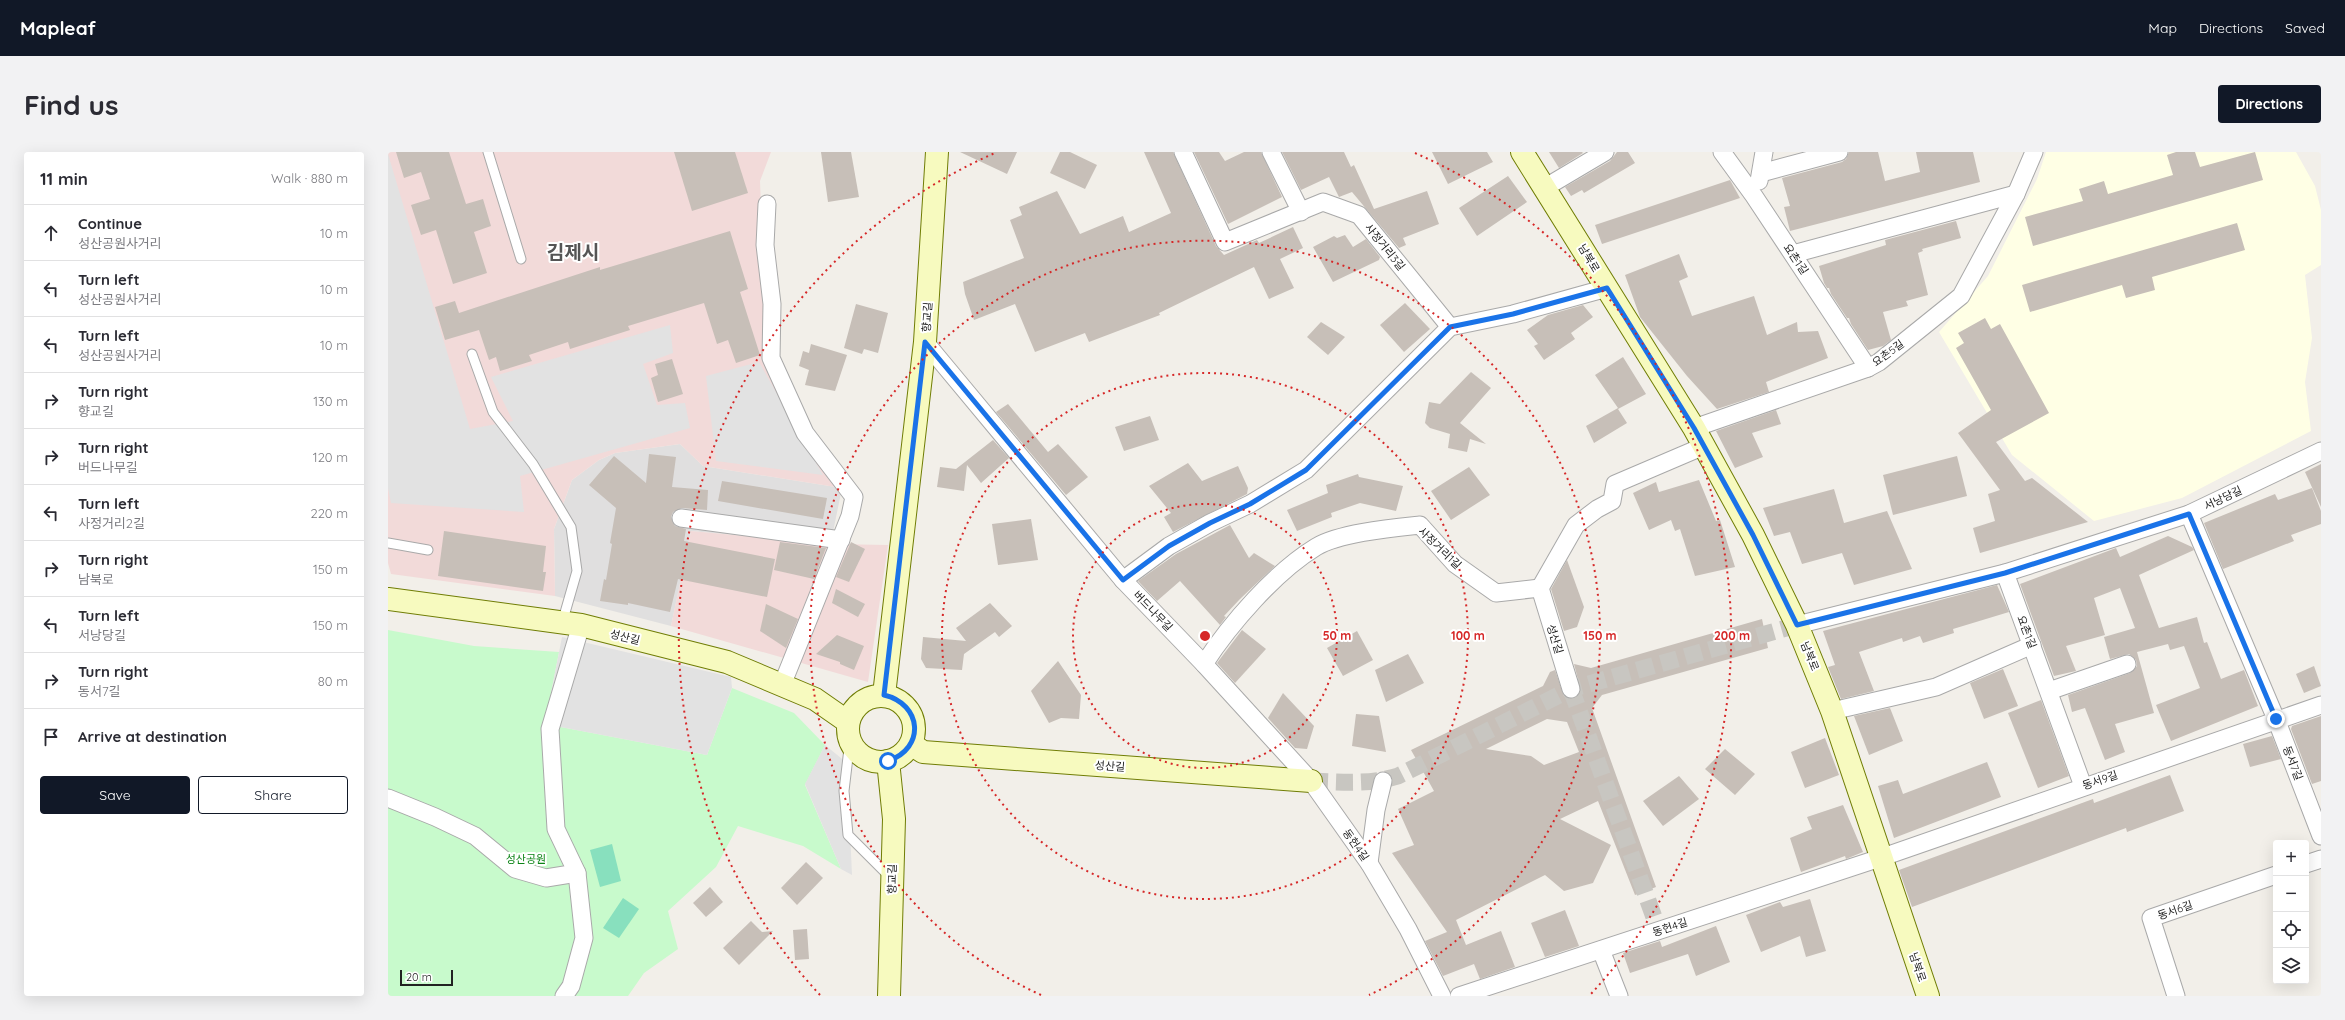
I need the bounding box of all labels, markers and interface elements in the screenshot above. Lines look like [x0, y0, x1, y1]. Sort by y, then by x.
text: Mapleaf [20, 16, 96, 40]
text: Map [2148, 19, 2177, 37]
text: Directions [2199, 19, 2263, 37]
text: Saved [2285, 19, 2325, 37]
button: Directions [2218, 85, 2321, 123]
text: Find us [24, 87, 118, 122]
text: 11 min [40, 168, 88, 189]
text: Walk · 880 m [271, 170, 348, 186]
text: Continue [78, 214, 142, 233]
street label: 사정거리3길 [1362, 221, 1408, 273]
icon: ahead [40, 222, 62, 244]
text: 10 m [320, 225, 348, 241]
text: 성산공원사거리 [78, 235, 162, 251]
district label: 김제시 [547, 240, 599, 264]
street label: 남북로 [1575, 241, 1603, 275]
street label: 요촌1길 [1781, 241, 1811, 277]
text: Turn left [78, 270, 140, 289]
icon: left [40, 278, 62, 300]
text: 10 m [320, 281, 348, 297]
text: 성산공원사거리 [78, 291, 162, 307]
street label: 향교길 [919, 301, 935, 333]
text: Turn left [78, 326, 140, 345]
icon: left [40, 334, 62, 356]
text: 10 m [320, 337, 348, 353]
street label: 요촌5길 [1869, 337, 1907, 369]
text: 성산공원사거리 [78, 347, 162, 363]
text: Turn right [78, 382, 149, 401]
icon: right [40, 390, 62, 412]
text: 130 m [313, 393, 348, 409]
text: 향교길 [78, 403, 114, 419]
text: Turn right [78, 438, 149, 457]
icon: right [40, 446, 62, 468]
text: 120 m [313, 449, 348, 465]
text: 버드나무길 [78, 459, 138, 475]
street label: 서낭당길 [2202, 483, 2244, 513]
text: Turn left [78, 494, 140, 513]
icon: left [40, 502, 62, 524]
text: 220 m [310, 505, 348, 521]
text: 사정거리2길 [78, 515, 145, 531]
street label: 사정거리1길 [1415, 524, 1465, 572]
text: Turn right [78, 550, 149, 569]
icon: right [40, 558, 62, 580]
text: 150 m [313, 561, 348, 577]
text: 남북로 [78, 571, 114, 587]
street label: 버드나무길 [1130, 588, 1176, 634]
text: Turn left [78, 606, 140, 625]
street label: 요촌1길 [2014, 613, 2040, 651]
icon: left [40, 614, 62, 636]
text: 150 m [313, 617, 348, 633]
street label: 성산길 [1544, 622, 1566, 656]
text: 서낭당길 [78, 627, 126, 643]
street label: 성산길 [609, 627, 641, 647]
text: 50 m [1323, 628, 1351, 643]
text: 100 m [1451, 628, 1485, 643]
text: 150 m [1583, 628, 1617, 643]
text: 200 m [1714, 628, 1750, 643]
centre of rings [1198, 629, 1212, 643]
street label: 남북로 [1798, 639, 1822, 673]
text: Turn right [78, 662, 149, 681]
icon: right [40, 670, 62, 692]
text: 80 m [318, 673, 348, 689]
text: 동서7길 [78, 683, 121, 699]
route end [2267, 710, 2285, 728]
icon: arrive [40, 726, 62, 748]
text: Arrive at destination [78, 727, 227, 746]
street label: 동서7길 [2280, 744, 2306, 782]
route start [879, 752, 897, 770]
street label: 성산길 [1094, 758, 1126, 774]
street label: 동서9길 [2080, 767, 2120, 793]
button: Save [40, 776, 190, 814]
button: Share [198, 776, 348, 814]
street label: 동헌4길 [1340, 826, 1372, 864]
map controls [2273, 840, 2309, 984]
button: + [2273, 840, 2309, 876]
park label: 성산공원 [506, 852, 546, 866]
street label: 향교길 [885, 864, 899, 894]
button: − [2273, 876, 2309, 912]
street label: 동서6길 [2156, 897, 2194, 923]
button: locate [2273, 912, 2309, 948]
street label: 동헌4길 [1651, 915, 1689, 939]
button: layers [2273, 948, 2309, 984]
street label: 남북로 [1906, 950, 1930, 984]
scale bar [400, 968, 453, 987]
text: 20 m [406, 970, 432, 984]

